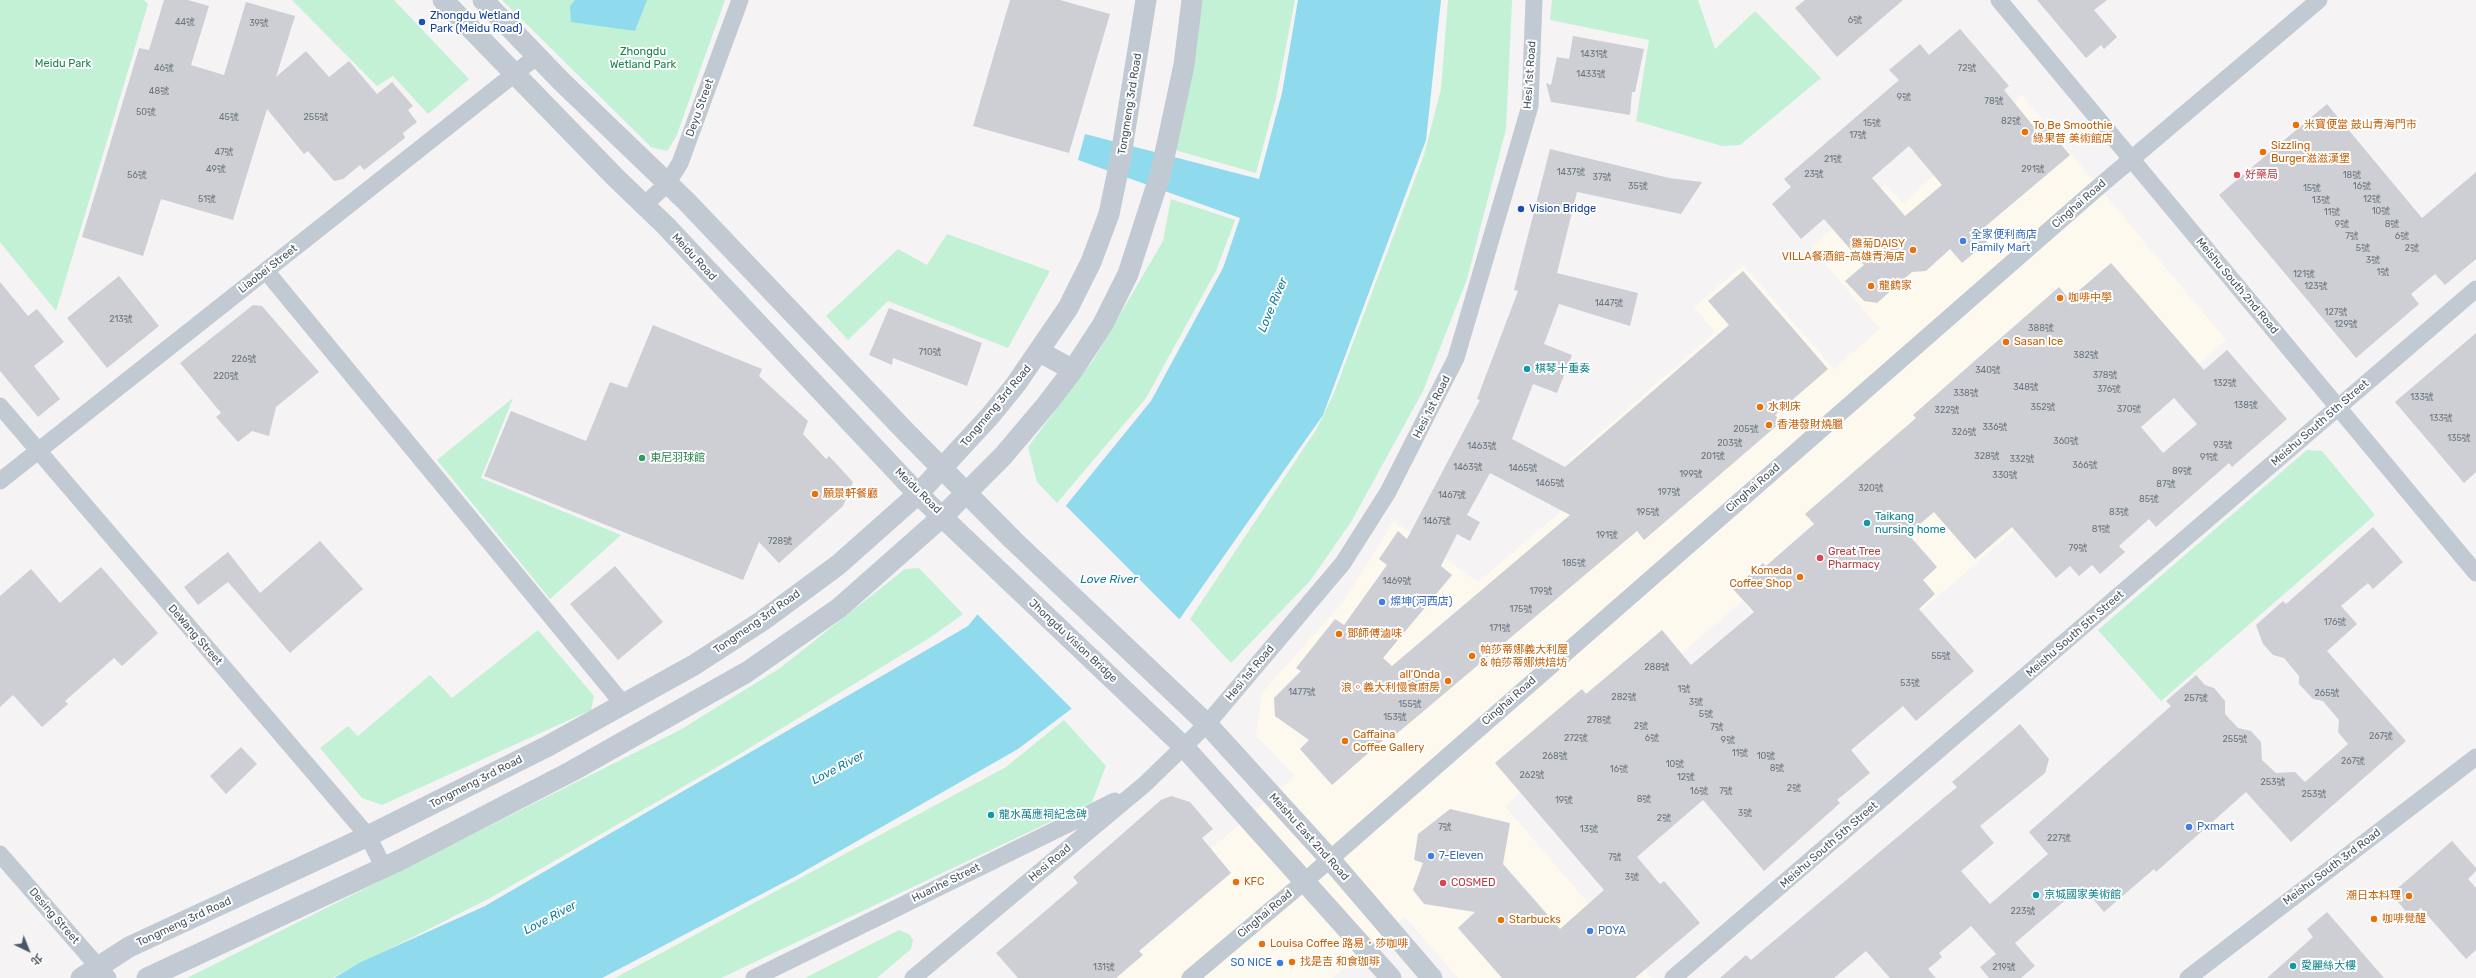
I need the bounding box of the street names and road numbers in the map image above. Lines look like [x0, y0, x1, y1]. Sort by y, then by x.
street label: Hesi 1st Road [1521, 40, 1539, 110]
street label: Tongmeng 3rd Road [1115, 52, 1145, 156]
street label: Deyu Street [683, 77, 717, 139]
street label: Cinghai Road [2049, 177, 2109, 231]
street label: Meidu Road [669, 231, 719, 283]
street label: Meishu South 2nd Road [2193, 235, 2281, 337]
street label: Liaobei Street [236, 242, 300, 296]
street label: Tongmeng 3rd Road [958, 362, 1034, 450]
street label: Hesi 1st Road [1411, 374, 1453, 440]
street label: Meishu South 5th Street [2269, 377, 2371, 469]
street label: Cinghai Road [1723, 461, 1783, 515]
street label: Meidu Road [892, 466, 944, 516]
street label: Tongmeng 3rd Road [711, 587, 803, 657]
street label: Meishu South 5th Street [2024, 588, 2126, 680]
street label: Jhongdu Vision Bridge [1026, 597, 1120, 685]
street label: DeWang Street [165, 602, 225, 668]
street label: Hesi 1st Road [1223, 643, 1277, 703]
street label: Cinghai Road [1479, 674, 1539, 728]
street label: Tongmeng 3rd Road [427, 753, 525, 811]
street label: Meishu East 2nd Road [1266, 791, 1352, 883]
street label: Meishu South 5th Street [1778, 799, 1880, 891]
street label: Meishu South 3rd Road [2281, 826, 2383, 908]
street label: Hesi Road [1026, 842, 1074, 884]
street label: Huanhe Street [910, 861, 982, 905]
street label: Desing Street [26, 885, 82, 947]
street label: Cinghai Road [1235, 887, 1295, 941]
street label: Tongmeng 3rd Road [135, 894, 233, 950]

